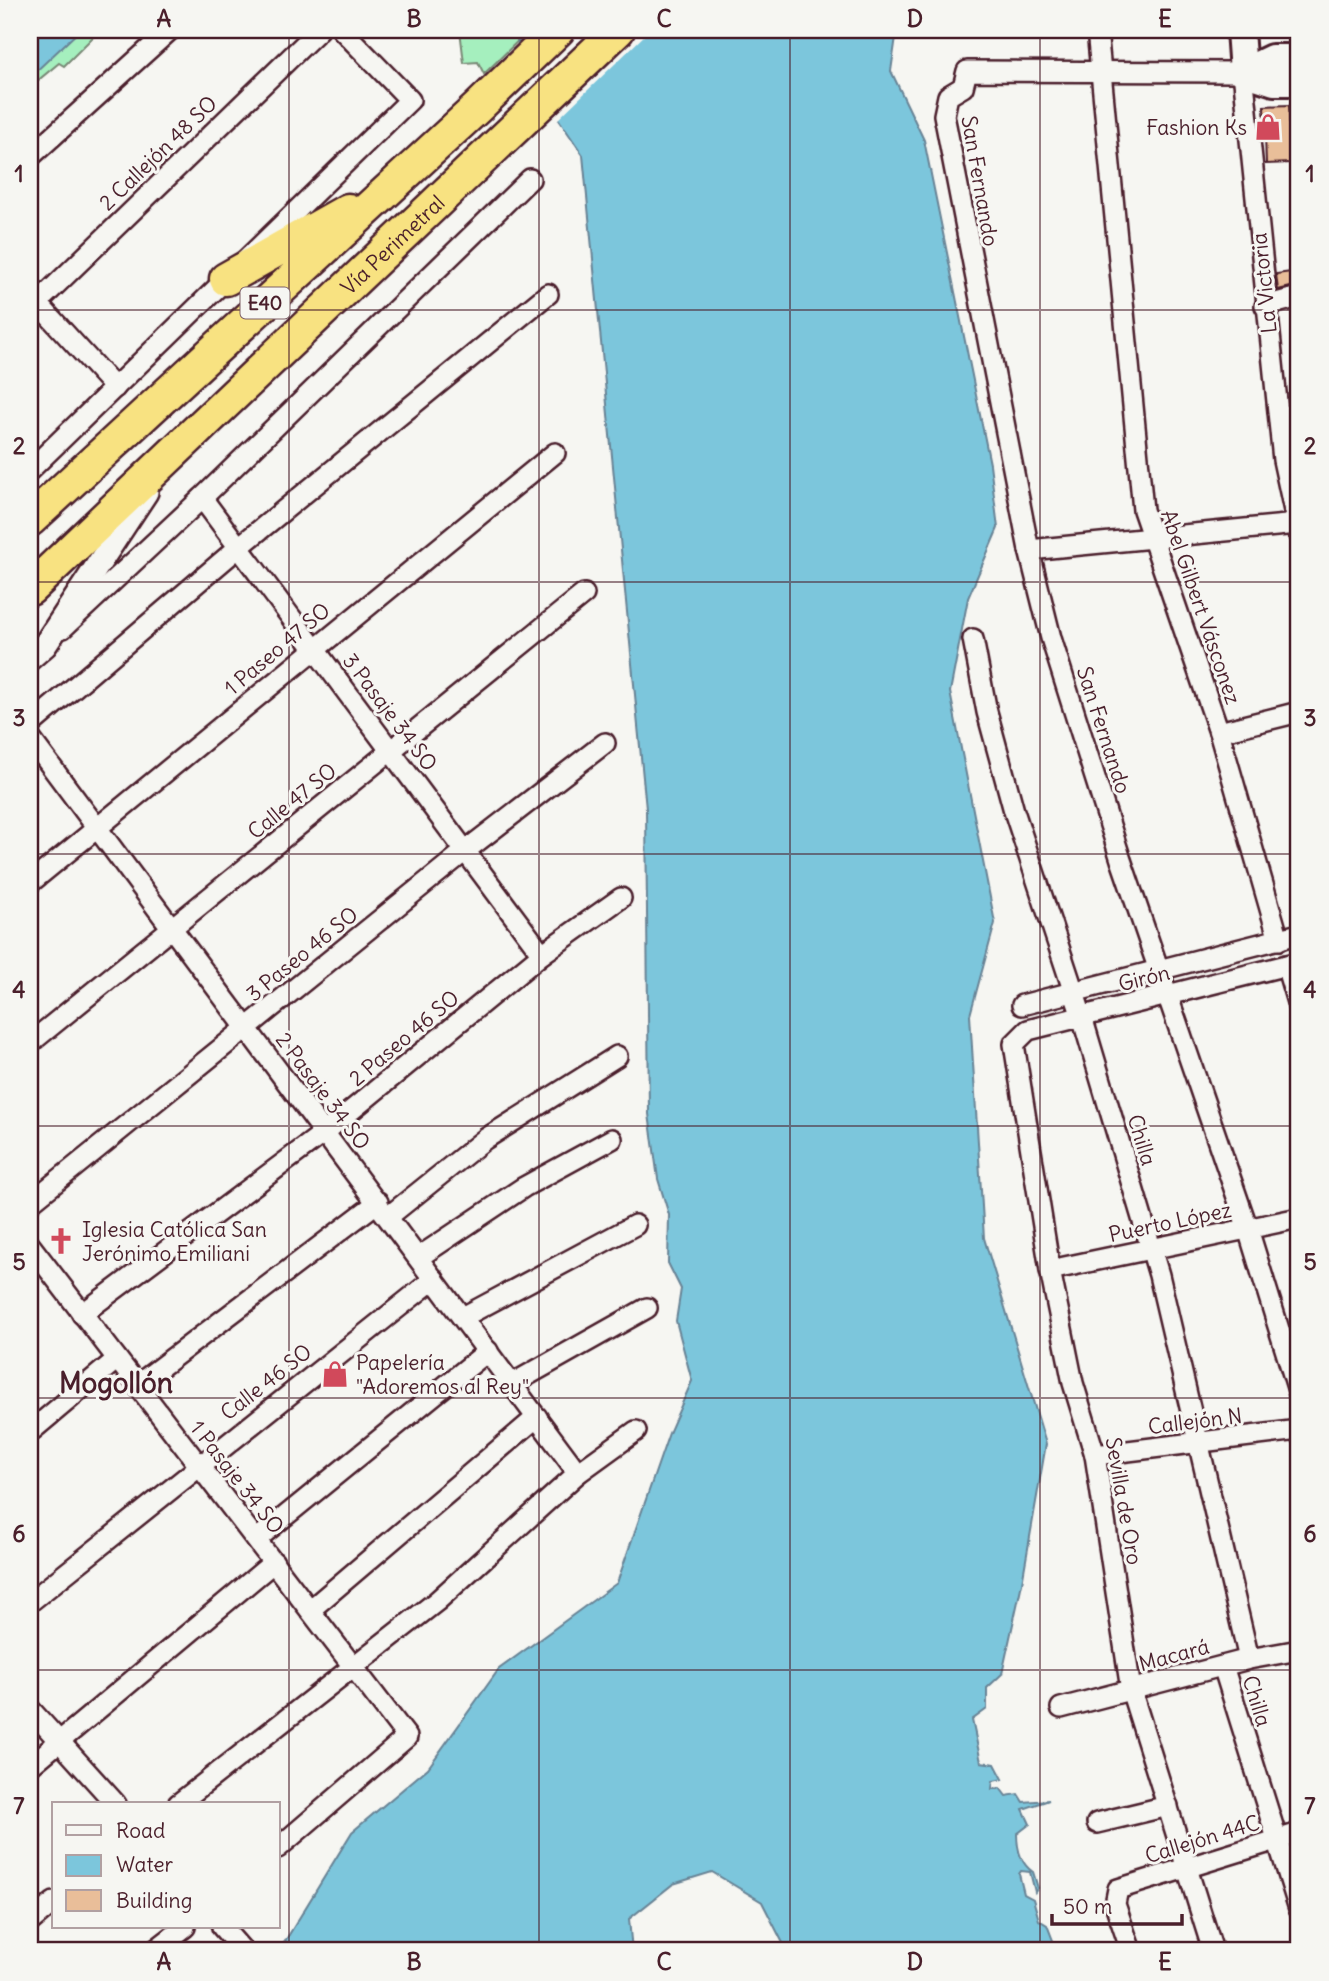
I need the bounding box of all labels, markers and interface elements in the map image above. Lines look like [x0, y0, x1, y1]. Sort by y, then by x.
text: A [157, 4, 172, 33]
text: B [406, 4, 422, 33]
text: C [656, 4, 672, 33]
text: D [907, 4, 923, 33]
text: E [1158, 4, 1172, 33]
street label: 2 Callejón 48 SO [93, 90, 223, 216]
shop icon: Fashion Ks [1253, 112, 1283, 142]
street label: San Fernando [955, 114, 1005, 248]
place label: Fashion Ks [1146, 114, 1247, 141]
text: 1 [14, 159, 24, 188]
text: 1 [1305, 159, 1315, 188]
street label: Vía Perimetral [335, 189, 450, 300]
street label: La Victoria [1245, 231, 1283, 335]
road number: E40 [240, 288, 290, 318]
text: 2 [13, 431, 26, 460]
text: 2 [1304, 431, 1317, 460]
street label: Abel Gilbert Vásconez [1155, 506, 1247, 708]
street label: 1 Paseo 47 SO [218, 597, 336, 701]
street label: 3 Pasaje 34 SO [337, 648, 443, 776]
street label: San Fernando [1071, 663, 1137, 797]
text: 3 [12, 703, 26, 732]
text: 3 [1303, 703, 1317, 732]
street label: Calle 47 SO [242, 757, 342, 845]
street label: 3 Paseo 46 SO [241, 901, 363, 1007]
street label: Girón [1115, 959, 1173, 997]
text: 4 [12, 975, 26, 1004]
text: 4 [1303, 975, 1317, 1004]
street label: 2 Paseo 46 SO [343, 984, 465, 1092]
street label: 2 Pasaje 34 SO [270, 1027, 376, 1155]
street label: Chilla [1121, 1111, 1163, 1169]
street label: Puerto López [1106, 1196, 1234, 1248]
place label: Iglesia Católica San Jerónimo Emiliani [82, 1216, 267, 1267]
church icon: Iglesia Católica San Jerónimo Emiliani [46, 1226, 76, 1256]
text: 5 [12, 1247, 26, 1276]
text: 5 [1303, 1247, 1317, 1276]
street label: Calle 46 SO [215, 1338, 317, 1426]
place label: Papelería "Adoremos al Rey" [356, 1349, 529, 1400]
shop icon: Papelería "Adoremos al Rey" [320, 1359, 350, 1389]
district label: Mogollón [59, 1365, 173, 1401]
street label: Callejón N [1146, 1402, 1244, 1440]
street label: 1 Pasaje 34 SO [184, 1415, 290, 1539]
street label: Sevilla de Oro [1099, 1435, 1149, 1567]
text: 6 [12, 1519, 26, 1548]
text: 6 [1303, 1519, 1317, 1548]
street label: Macará [1136, 1633, 1212, 1677]
street label: Chilla [1236, 1672, 1278, 1730]
text: 7 [13, 1791, 25, 1820]
text: 7 [1304, 1791, 1316, 1820]
legend [52, 1802, 280, 1928]
street label: Callejón 44C [1142, 1809, 1263, 1869]
text: Road [116, 1817, 165, 1844]
text: Water [116, 1851, 174, 1878]
scale bar [1052, 1883, 1182, 1927]
text: Building [116, 1887, 192, 1914]
text: 50 m [1063, 1893, 1112, 1920]
text: A [157, 1947, 172, 1976]
text: B [406, 1947, 422, 1976]
text: C [656, 1947, 672, 1976]
text: D [907, 1947, 923, 1976]
text: E [1158, 1947, 1172, 1976]

